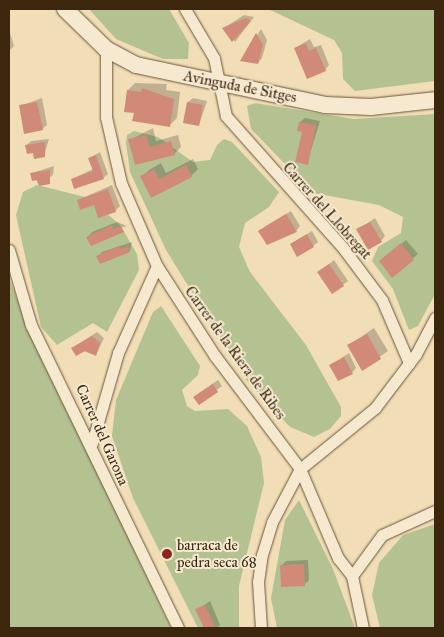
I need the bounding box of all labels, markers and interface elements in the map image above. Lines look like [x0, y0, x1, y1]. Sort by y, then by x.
street label: Avinguda de Sitges [182, 67, 298, 107]
street label: Carrer del Llobregat [279, 159, 375, 263]
street label: Carrer de la Riera de Ribes [181, 283, 289, 423]
street label: Carrer del Garona [72, 382, 132, 488]
place label: barraca de pedra seca 68 [177, 536, 257, 571]
marker: barraca de pedra seca 68 [161, 548, 173, 560]

